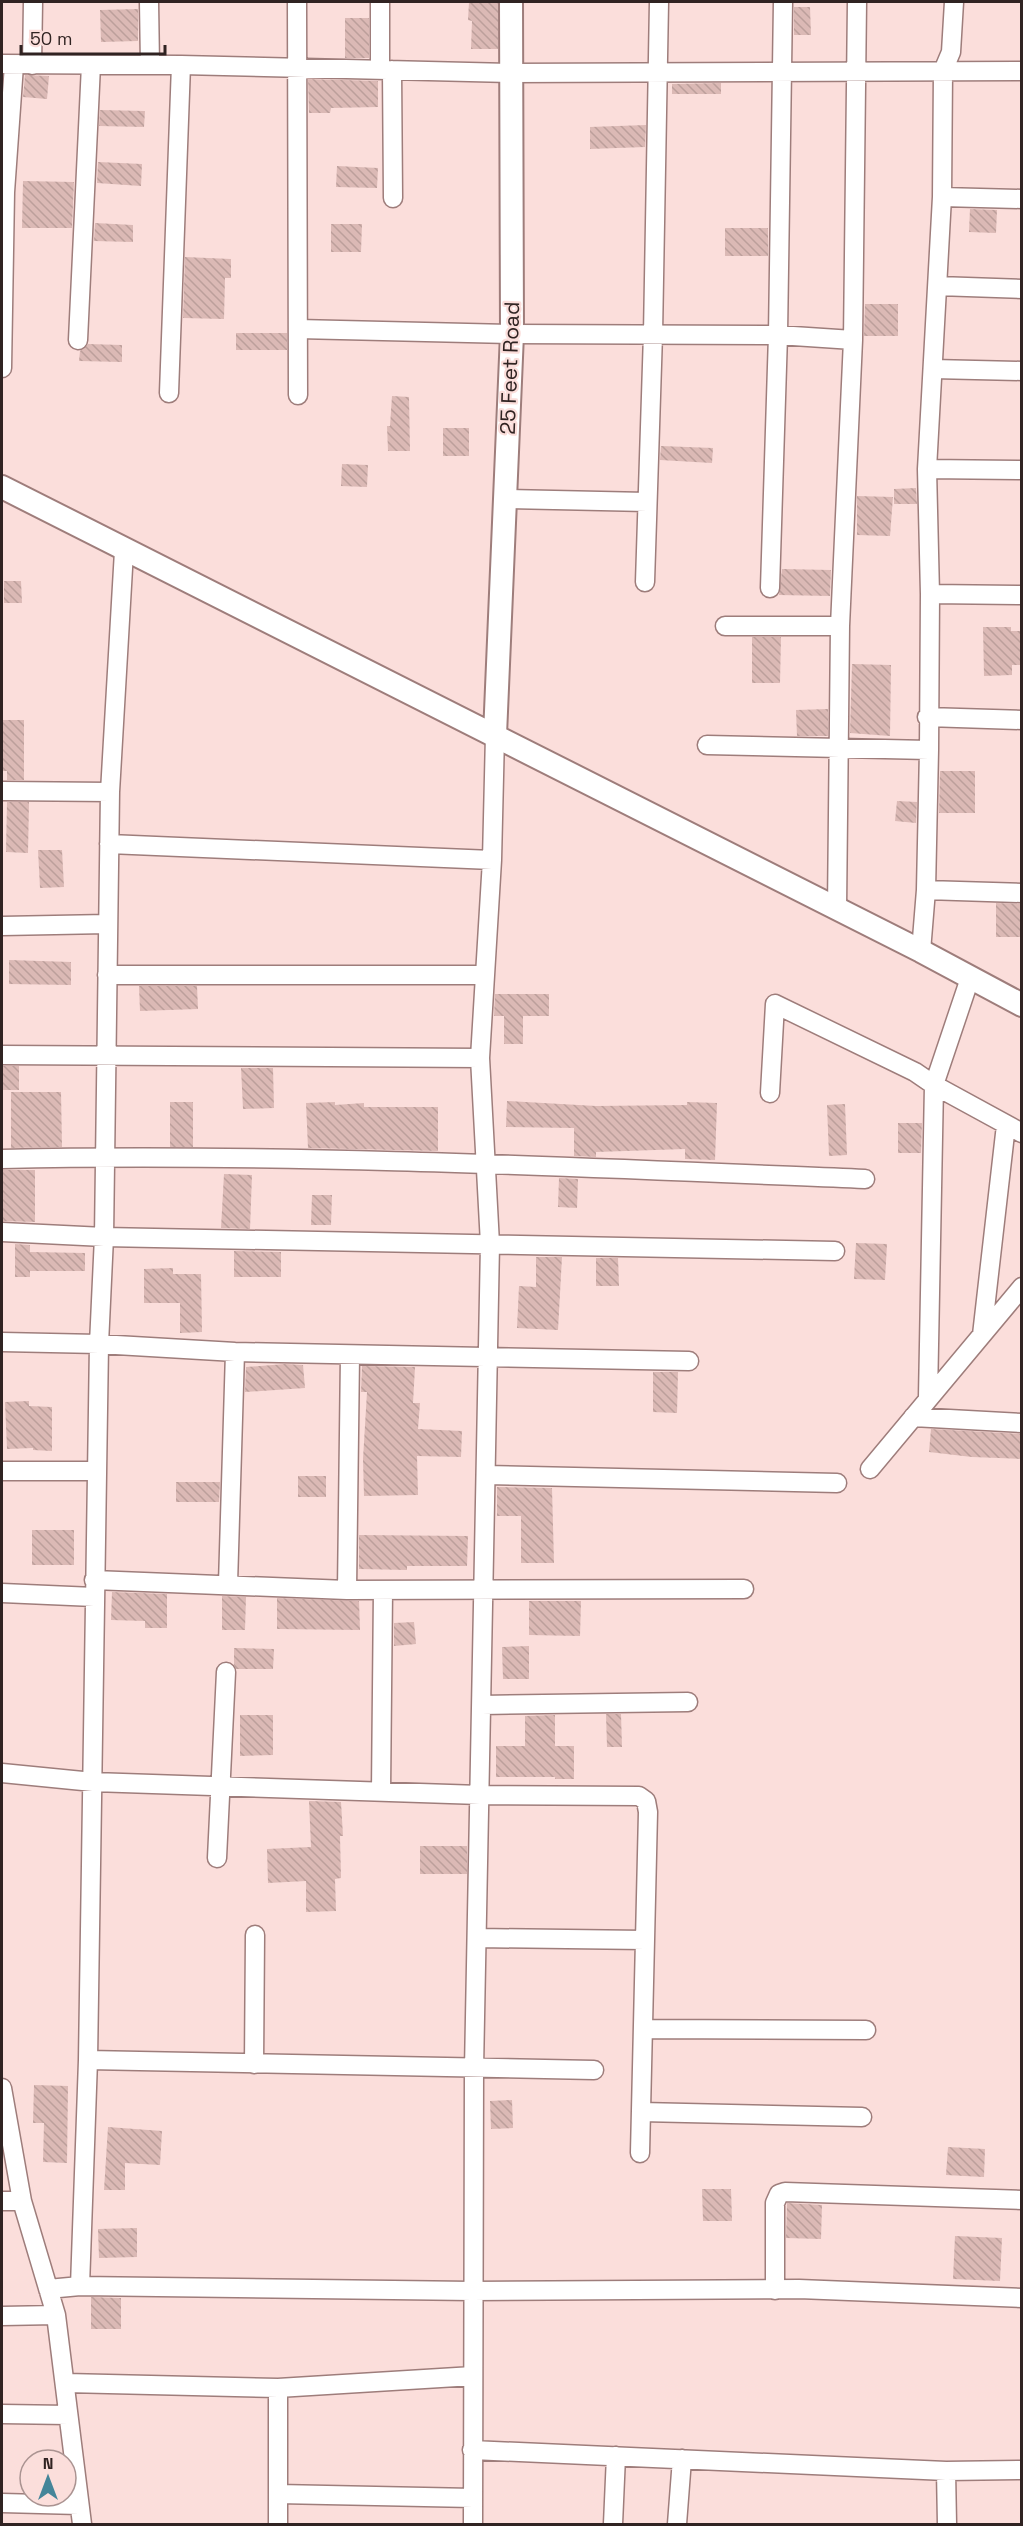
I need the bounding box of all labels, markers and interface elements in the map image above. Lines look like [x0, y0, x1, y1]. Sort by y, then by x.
scale bar [21, 18, 165, 56]
text: 50 m [30, 27, 72, 50]
street label: 25 Feet Road [494, 301, 525, 435]
north arrow [18, 2448, 78, 2508]
text: N [43, 2453, 53, 2474]

